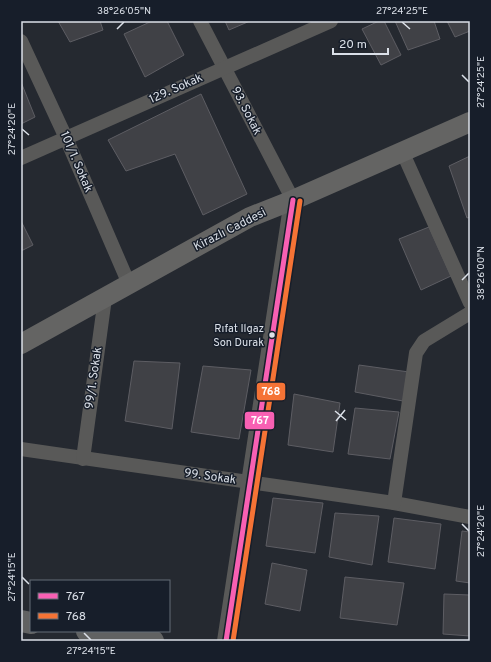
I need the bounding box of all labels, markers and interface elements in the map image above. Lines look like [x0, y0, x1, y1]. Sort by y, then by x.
text: 38°26'05"N [97, 5, 151, 18]
text: 27°24'25"E [376, 5, 428, 18]
scale bar [333, 30, 388, 56]
text: 20 m [339, 37, 367, 53]
text: 27°24'25"E [475, 56, 488, 108]
street label: 129. Sokak [147, 70, 205, 108]
street label: 93. Sokak [227, 84, 265, 138]
text: 27°24'20"E [6, 103, 19, 155]
street label: 101/1. Sokak [56, 129, 96, 195]
street label: Kirazlı Caddesi [191, 205, 269, 255]
text: 38°26'00"N [475, 246, 488, 300]
place label: Rıfat Ilgaz Son Durak [213, 322, 264, 350]
marker: Rıfat Ilgaz Son Durak [267, 330, 277, 340]
street label: 99/1. Sokak [82, 346, 106, 410]
line badge: 768 [256, 382, 286, 401]
text: 768 [261, 385, 281, 399]
line badge: 767 [244, 411, 275, 430]
text: 767 [251, 414, 269, 428]
street label: 99. Sokak [183, 465, 237, 489]
text: 27°24'20"E [475, 505, 488, 557]
text: 27°24'15"E [6, 552, 19, 602]
legend [30, 580, 170, 632]
text: 767 [66, 589, 85, 605]
text: 768 [66, 609, 86, 625]
text: 27°24'15"E [66, 645, 116, 658]

